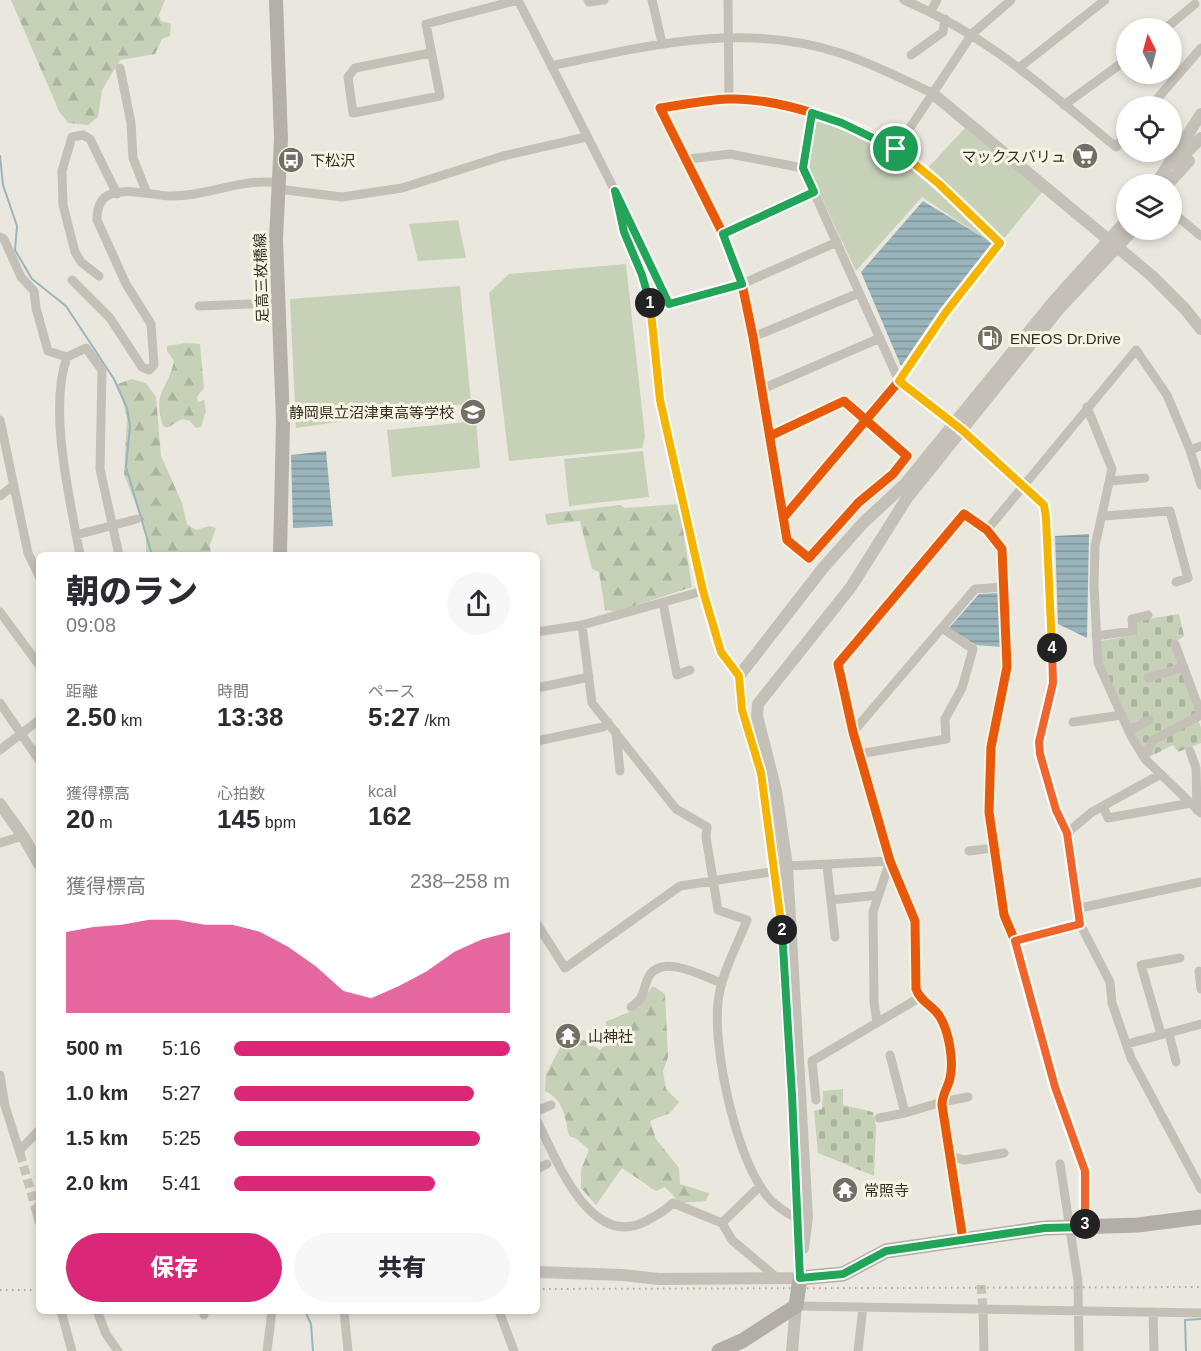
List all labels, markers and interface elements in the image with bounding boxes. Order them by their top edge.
north arrow [1116,18,1182,84]
map controls [1116,18,1182,240]
button: locate [1116,96,1182,162]
pin [870,123,921,174]
icon: arrive [879,132,912,165]
supermarket icon: マックスバリュ [1070,141,1100,171]
bus stop icon: 下松沢 [276,145,306,175]
place label: マックスバリュ [961,148,1066,165]
place label: 下松沢 [310,152,355,169]
button: layers [1116,174,1182,240]
street label: 足高三枚橋線 [251,233,271,323]
pin: 1 [635,288,665,318]
text: 1 [646,294,654,311]
fuel station icon: ENEOS Dr.Drive [975,323,1005,353]
place label: ENEOS Dr.Drive [1010,330,1121,347]
school or university icon: 静岡県立沼津東高等学校 [458,397,488,427]
place label: 静岡県立沼津東高等学校 [289,404,454,421]
button: share [447,572,510,635]
text: 朝のラン [66,573,198,610]
text: 09:08 [66,614,116,636]
pin: 4 [1037,633,1067,663]
text: 4 [1048,639,1056,656]
text: 距離 [66,683,98,700]
text: 時間 [217,683,249,700]
text: ペース [368,683,415,700]
text: 2.50 [66,702,117,732]
text: 13:38 [217,702,284,732]
text: 5:27 [368,702,420,732]
text: km [117,712,142,729]
text: /km [420,712,450,729]
text: kcal [368,783,396,800]
text: 獲得標高 [66,785,130,802]
text: 心拍数 [217,785,265,802]
text: 162 [368,801,411,831]
text: 20 [66,804,95,834]
text: 145 [217,804,260,834]
text: m [95,814,113,831]
text: bpm [260,814,296,831]
text: 238–258 m [410,870,510,892]
text: 獲得標高 [66,875,146,897]
pin: 2 [767,915,797,945]
text: 2 [778,921,786,938]
temple icon: 山神社 [553,1021,583,1051]
place label: 山神社 [588,1028,633,1045]
text: 500 m [66,1037,123,1059]
text: 5:16 [162,1037,201,1059]
text: 1.0 km [66,1082,128,1104]
text: 5:27 [162,1082,201,1104]
text: 1.5 km [66,1127,128,1149]
text: 5:25 [162,1127,201,1149]
text: 2.0 km [66,1172,128,1194]
text: 5:41 [162,1172,201,1194]
temple icon: 常照寺 [830,1175,860,1205]
place label: 常照寺 [864,1182,909,1199]
pin: 3 [1070,1209,1100,1239]
text: 3 [1081,1215,1089,1232]
button: 保存 [66,1233,282,1302]
button: 共有 [294,1233,510,1302]

